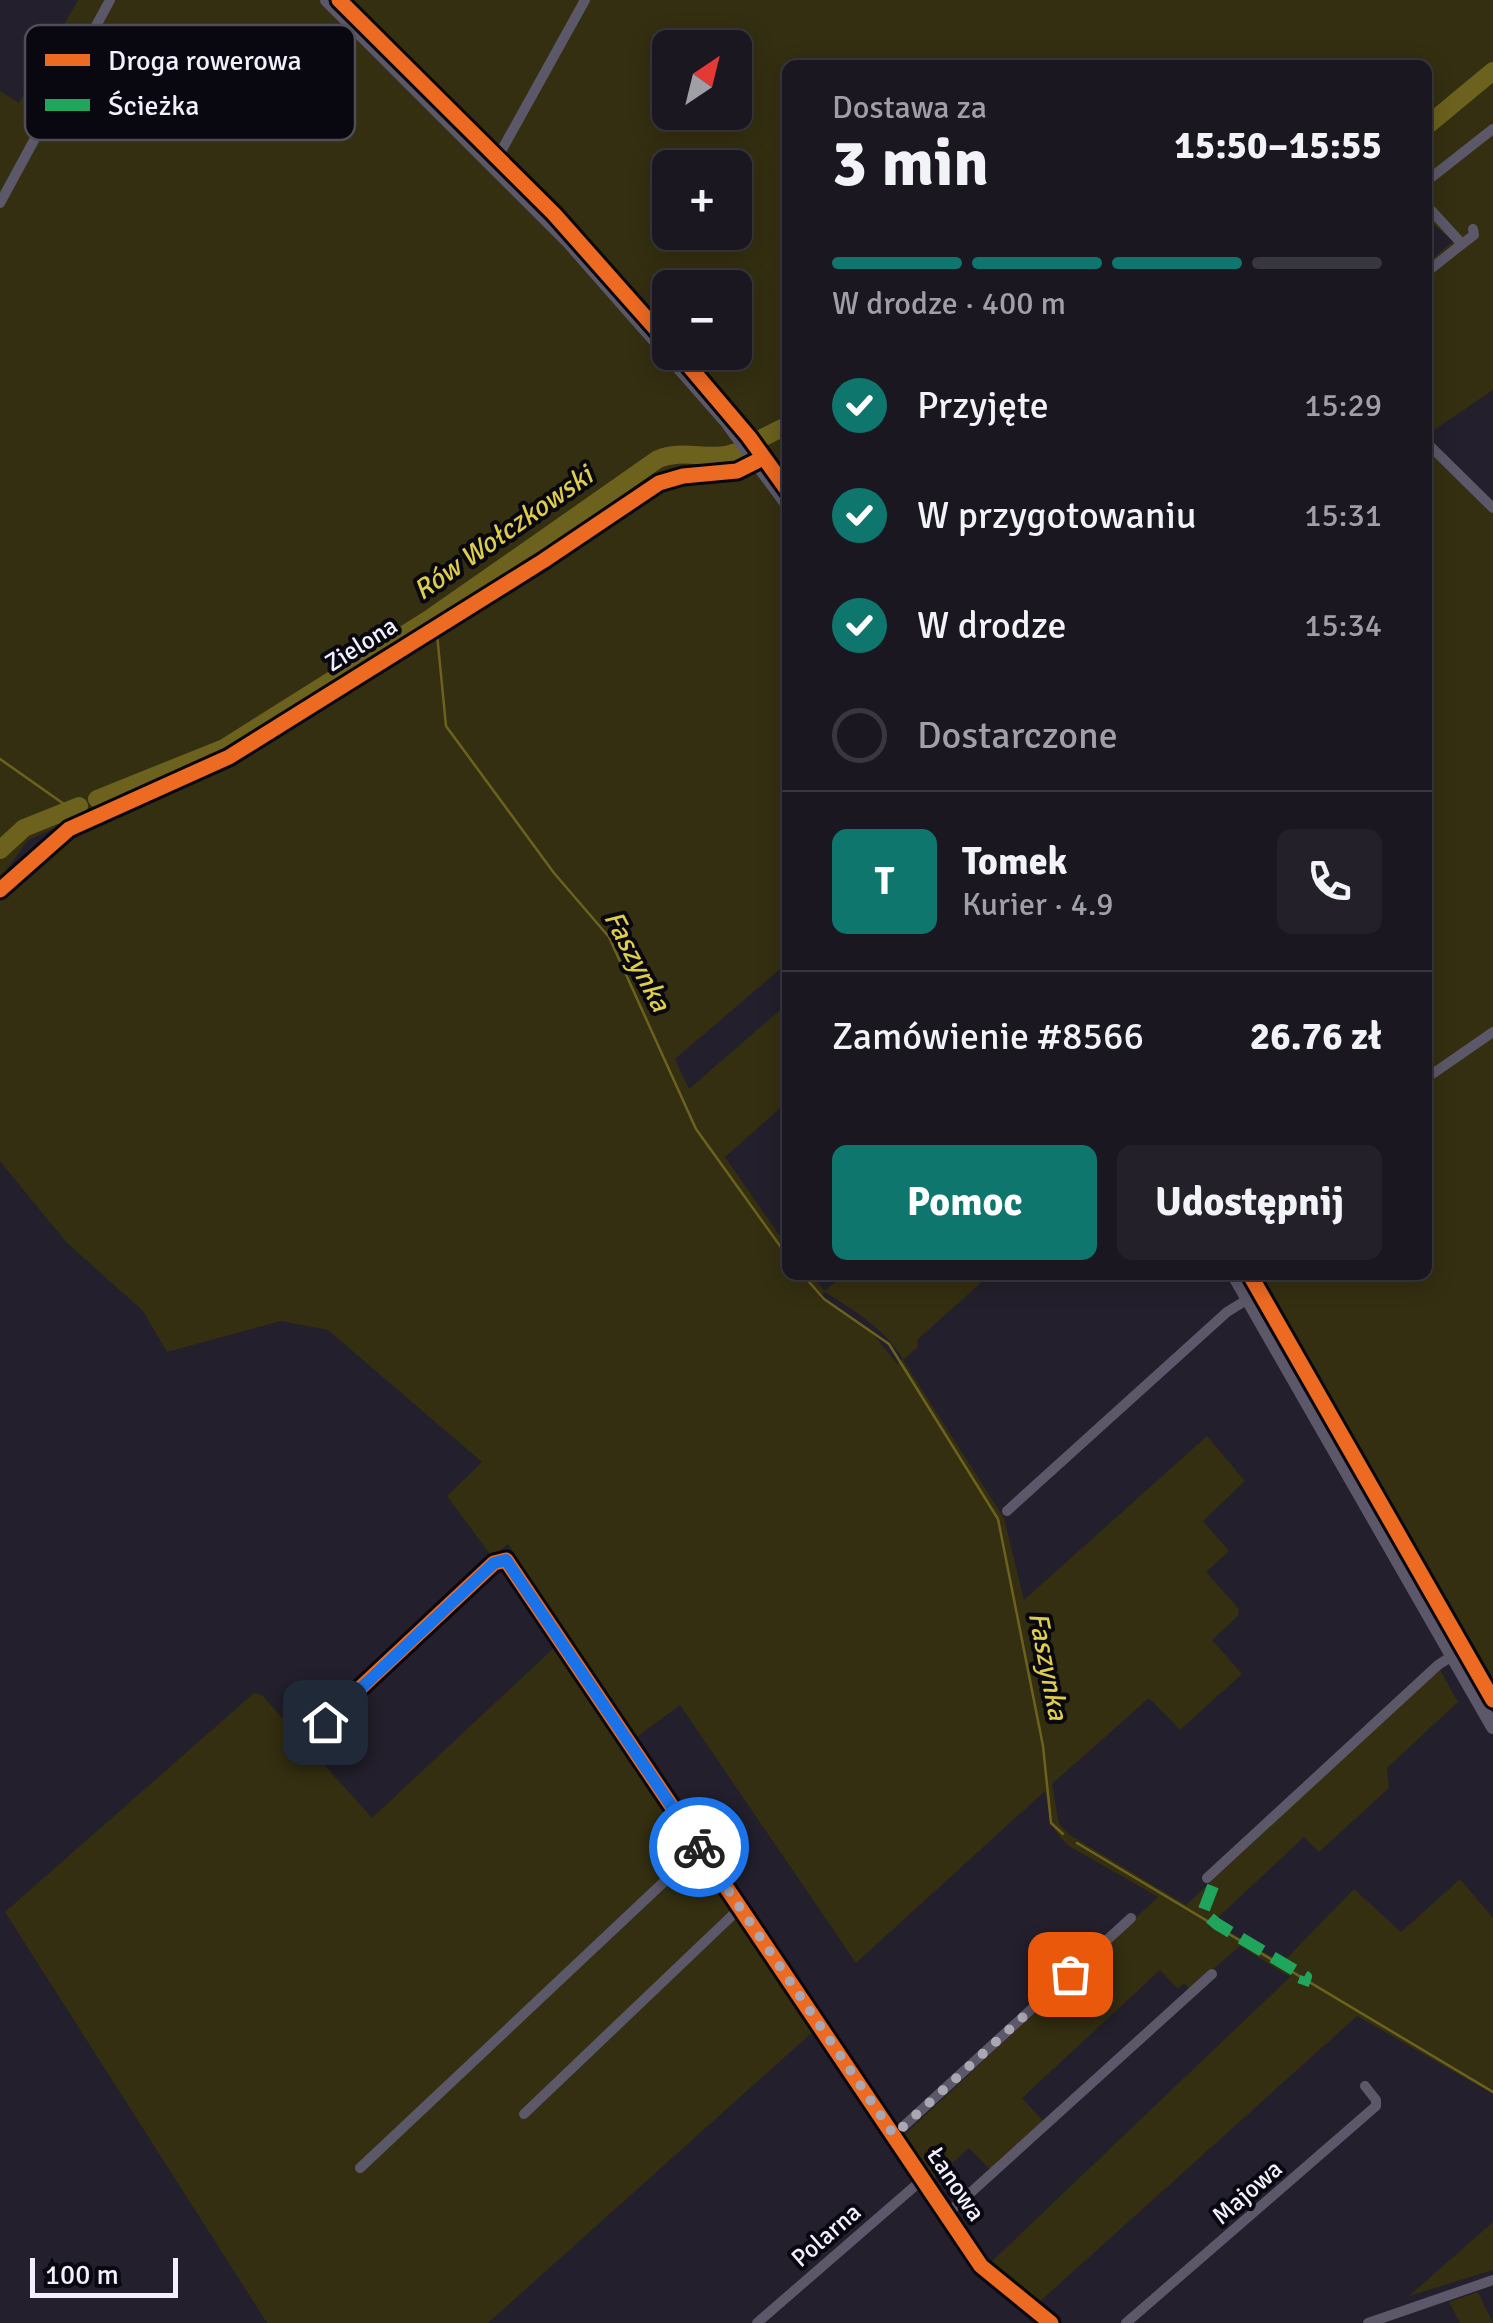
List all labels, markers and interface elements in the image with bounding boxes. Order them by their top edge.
legend [25,25,355,140]
north arrow [652,30,752,130]
map controls [652,30,752,370]
text: Droga rowerowa [108,44,302,78]
text: Dostawa za [832,88,987,127]
text: Ścieżka [108,89,199,123]
text: 15:50–15:55 [1174,122,1382,169]
text: 3 min [832,124,989,204]
button: + [652,150,752,250]
button: − [652,270,752,370]
text: W drodze · 400 m [832,284,1066,323]
icon: check [832,378,887,433]
text: Przyjęte [917,382,1049,429]
text: 15:29 [1304,386,1382,425]
water label: Rów Wołczkowski [407,457,601,607]
icon: check [832,488,887,543]
text: W przygotowaniu [917,492,1197,539]
text: 15:31 [1304,496,1382,535]
icon: check [832,598,887,653]
text: W drodze [917,602,1066,649]
text: 15:34 [1304,606,1382,645]
street label: Zielona [319,610,403,678]
text: Dostarczone [917,712,1118,759]
button: phone [1277,829,1382,934]
text: Tomek [962,838,1067,885]
text: T [875,858,894,905]
text: Kurier · 4.9 [962,885,1114,924]
water label: Faszynka [596,905,678,1018]
text: Zamówienie #8566 [832,1013,1144,1060]
text: 26.76 zł [1250,1013,1382,1060]
button: Pomoc [832,1145,1097,1260]
button: Udostępnij [1117,1145,1382,1260]
water label: Faszynka [1021,1609,1075,1724]
pin [283,1680,368,1765]
icon: home [298,1695,353,1750]
courier [649,1797,749,1897]
icon: bike [672,1820,727,1875]
pin [1028,1932,1113,2017]
icon: bag [1043,1947,1098,2002]
street label: Łanowa [920,2141,992,2227]
street label: Majowa [1205,2153,1289,2231]
street label: Polarna [785,2196,867,2274]
scale bar [30,2253,178,2298]
text: 100 m [45,2258,119,2292]

